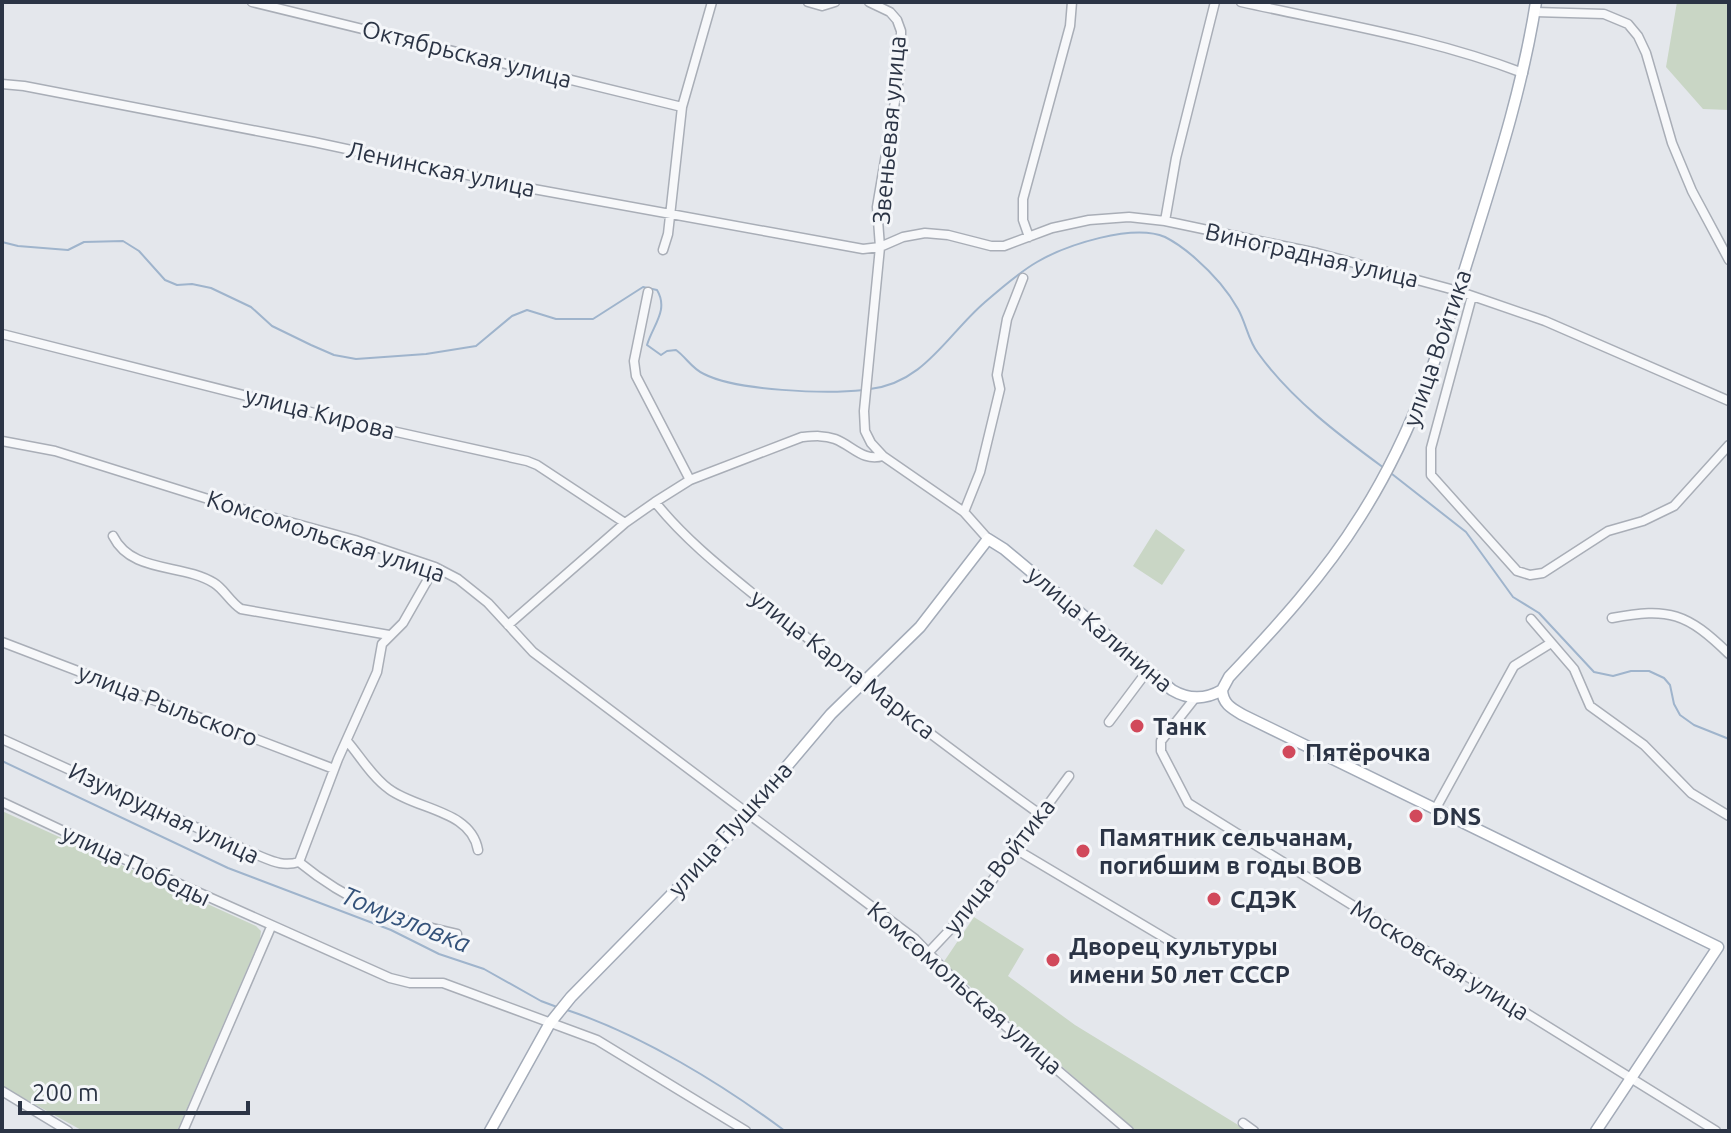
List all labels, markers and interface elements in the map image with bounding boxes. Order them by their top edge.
street label: Октябрьская улица [359,15,575,93]
street label: Звеньевая улица [867,35,911,225]
street label: Ленинская улица [344,136,538,202]
street label: Виноградная улица [1203,217,1421,293]
street label: улица Войтика [1398,266,1476,430]
street label: улица Кирова [242,381,398,445]
street label: Комсомольская улица [203,485,449,587]
street label: улица Калинина [1022,561,1178,697]
street label: улица Карла Маркса [745,584,941,744]
street label: улица Рыльского [74,658,262,752]
place label: Танк [1153,713,1207,740]
marker: Танк [1128,717,1146,735]
place label: Пятёрочка [1305,739,1431,766]
marker: Пятёрочка [1280,743,1298,761]
street label: улица Пушкина [663,756,797,902]
street label: Изумрудная улица [64,757,264,869]
street label: улица Войтика [938,793,1060,939]
place label: DNS [1432,803,1481,830]
marker: DNS [1407,807,1425,825]
street label: улица Победы [57,819,215,911]
place label: Памятник сельчанам, погибшим в годы ВОВ [1099,824,1362,879]
marker: Памятник сельчанам, погибшим в годы ВОВ [1074,842,1092,860]
water label: Томузловка [337,880,475,958]
place label: СДЭК [1230,886,1297,913]
marker: СДЭК [1205,890,1223,908]
street label: Московская улица [1346,894,1534,1026]
street label: Комсомольская улица [862,896,1068,1080]
place label: Дворец культуры имени 50 лет СССР [1069,933,1290,988]
marker: Дворец культуры имени 50 лет СССР [1044,951,1062,969]
scale bar [20,1065,248,1115]
text: 200 m [32,1079,99,1106]

